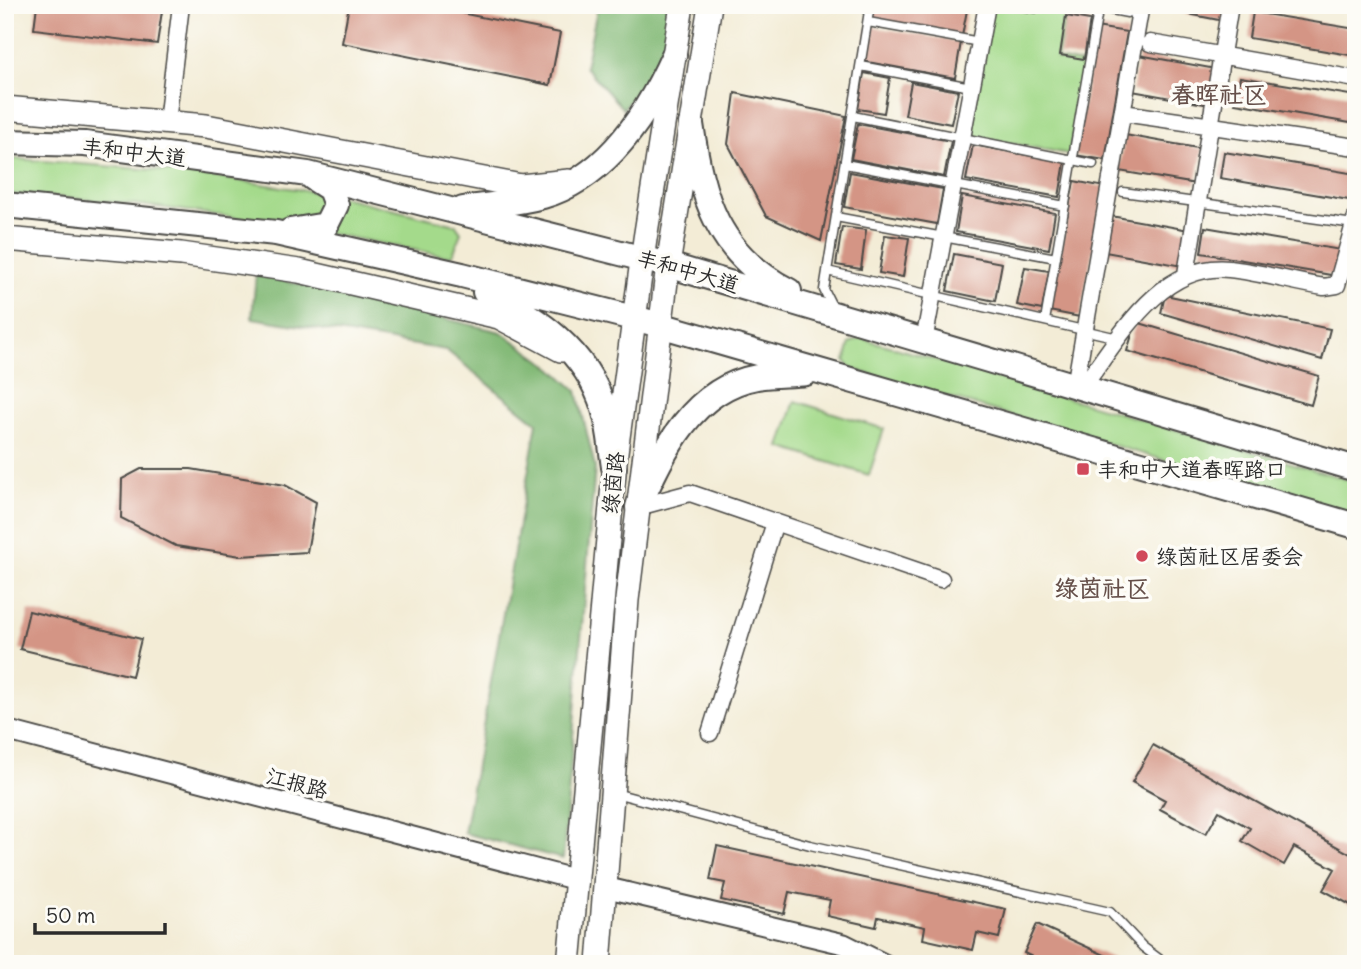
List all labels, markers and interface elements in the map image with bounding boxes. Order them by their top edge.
district label: 春晖社区 [1171,79,1267,109]
street label: 丰和中大道 [80,132,188,172]
street label: 丰和中大道 [634,244,742,298]
street label: 绿茵路 [596,450,630,516]
place label: 丰和中大道春晖路口 [1097,456,1286,483]
marker: 丰和中大道春晖路口 [1075,461,1091,477]
place label: 绿茵社区居委会 [1156,543,1303,570]
marker: 绿茵社区居委会 [1134,548,1150,564]
district label: 绿茵社区 [1054,573,1150,603]
street label: 江报路 [263,762,331,804]
scale bar [35,892,164,936]
text: 50 m [46,902,95,929]

